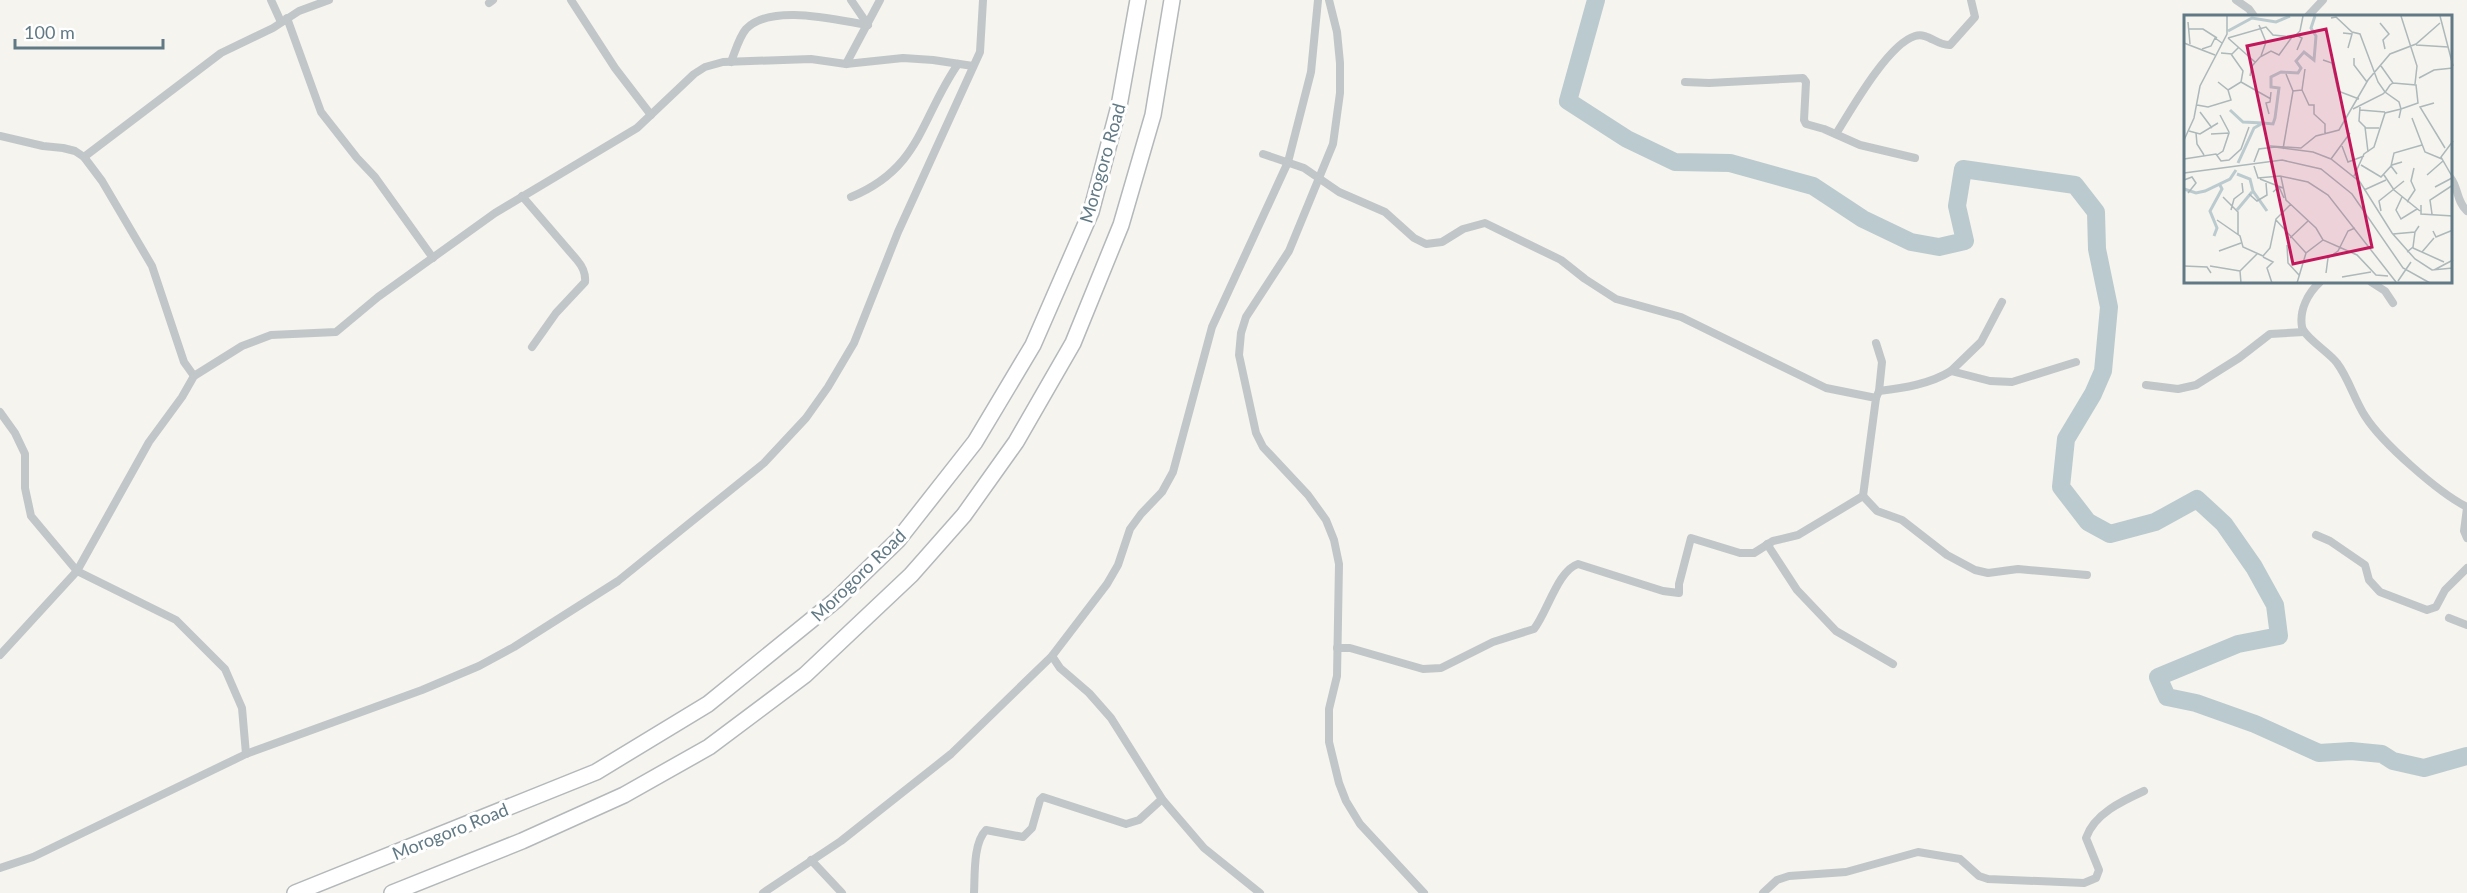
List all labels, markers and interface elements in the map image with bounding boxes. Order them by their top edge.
scale bar [15,12,164,50]
inset map [2184,15,2452,284]
text: 100 m [24,21,75,43]
street label: Morogoro Road [1074,101,1130,225]
street label: Morogoro Road [806,524,910,626]
street label: Morogoro Road [389,798,511,864]

